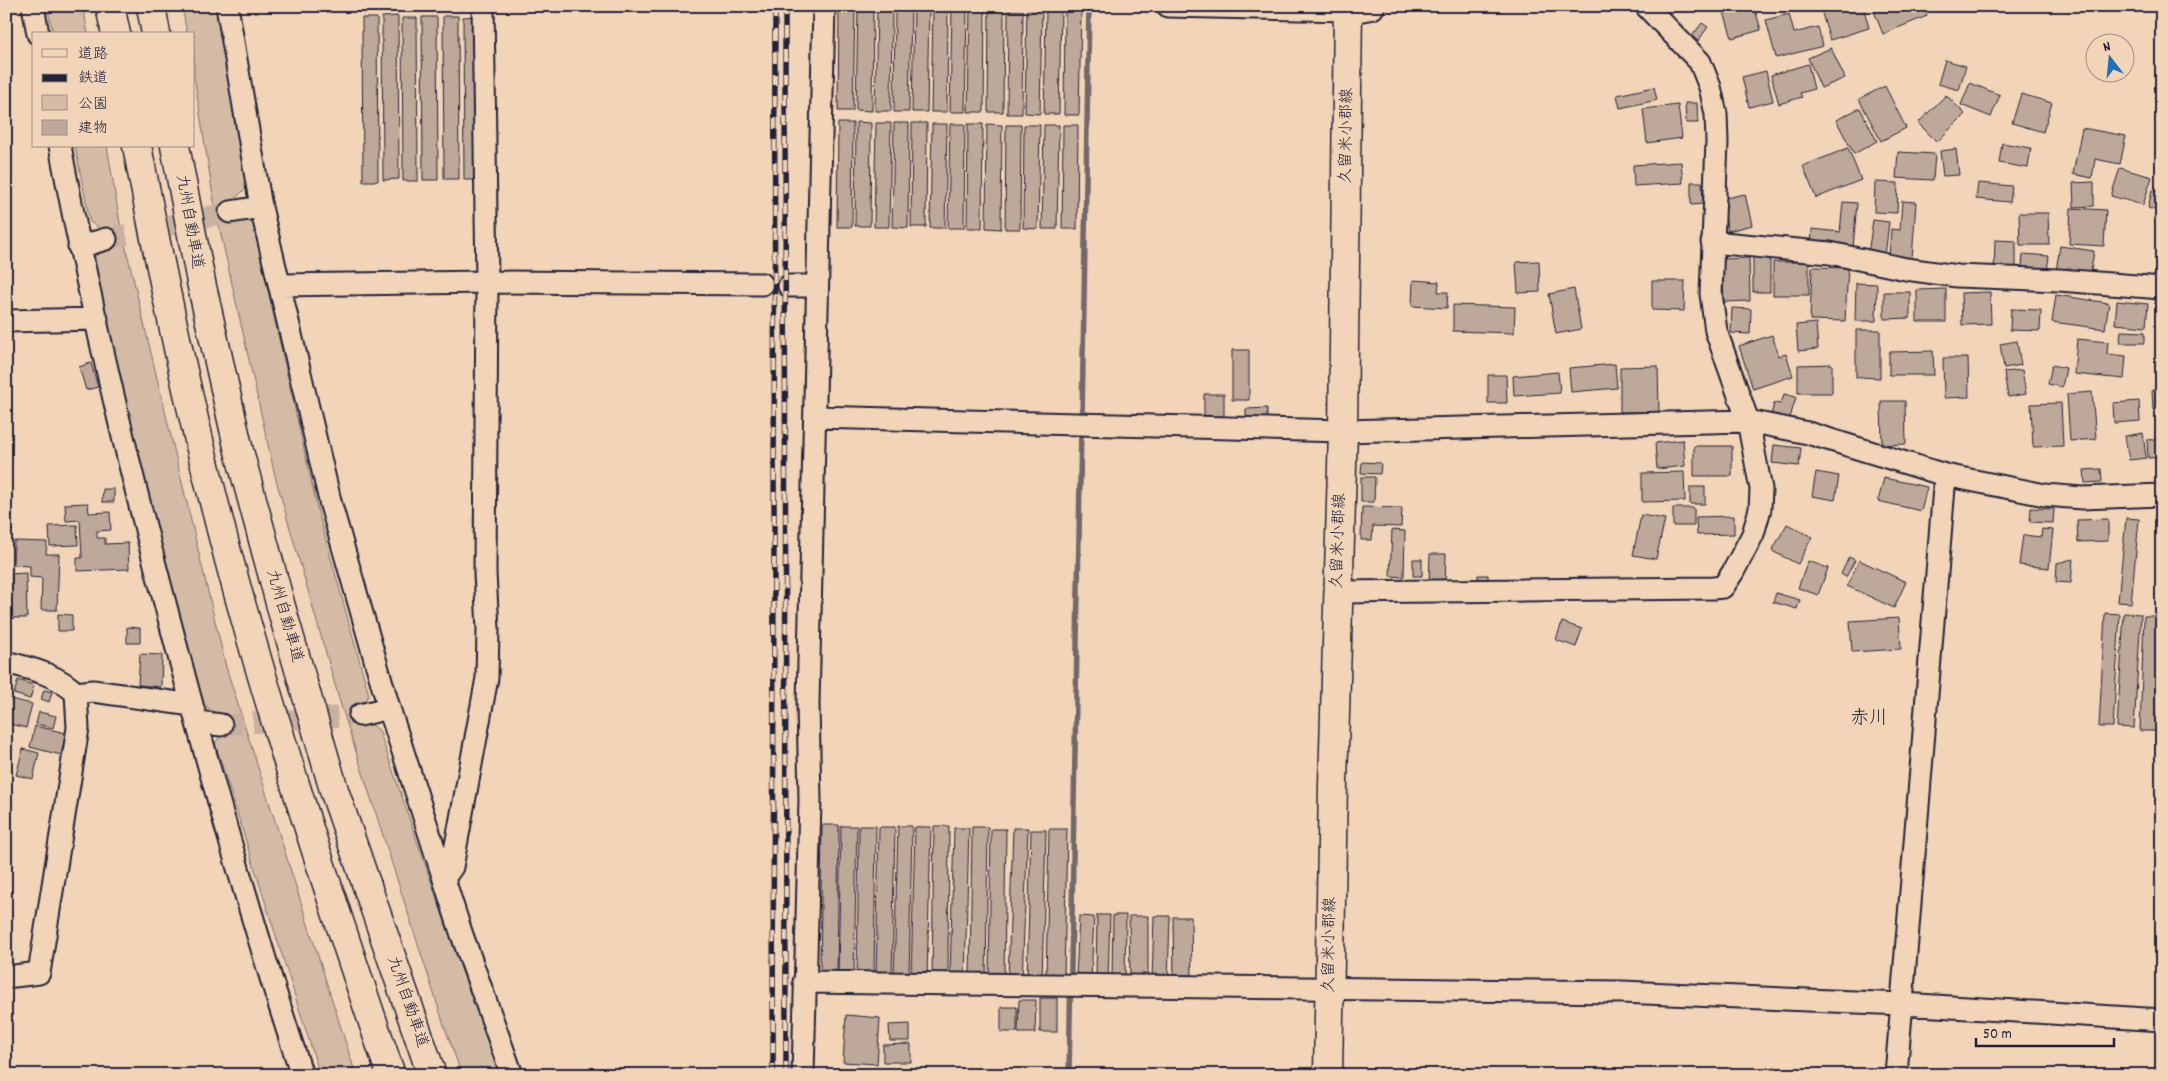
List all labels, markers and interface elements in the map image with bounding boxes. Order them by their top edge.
legend [32,32,195,148]
north arrow [2086,32,2136,82]
text: N [2101,37,2113,58]
text: 道路 [78,44,108,66]
text: 鉄道 [78,68,108,90]
street label: 久留米小郡線 [1335,88,1359,184]
text: 公園 [78,94,108,116]
text: 建物 [78,118,108,140]
street label: 九州自動車道 [169,173,209,271]
street label: 久留米小郡線 [1326,493,1352,589]
street label: 九州自動車道 [260,567,308,665]
district label: 赤川 [1850,706,1888,733]
street label: 久留米小郡線 [1318,897,1342,993]
street label: 九州自動車道 [380,953,434,1051]
scale bar [1976,1016,2113,1048]
text: 50 m [1983,1024,2012,1046]

